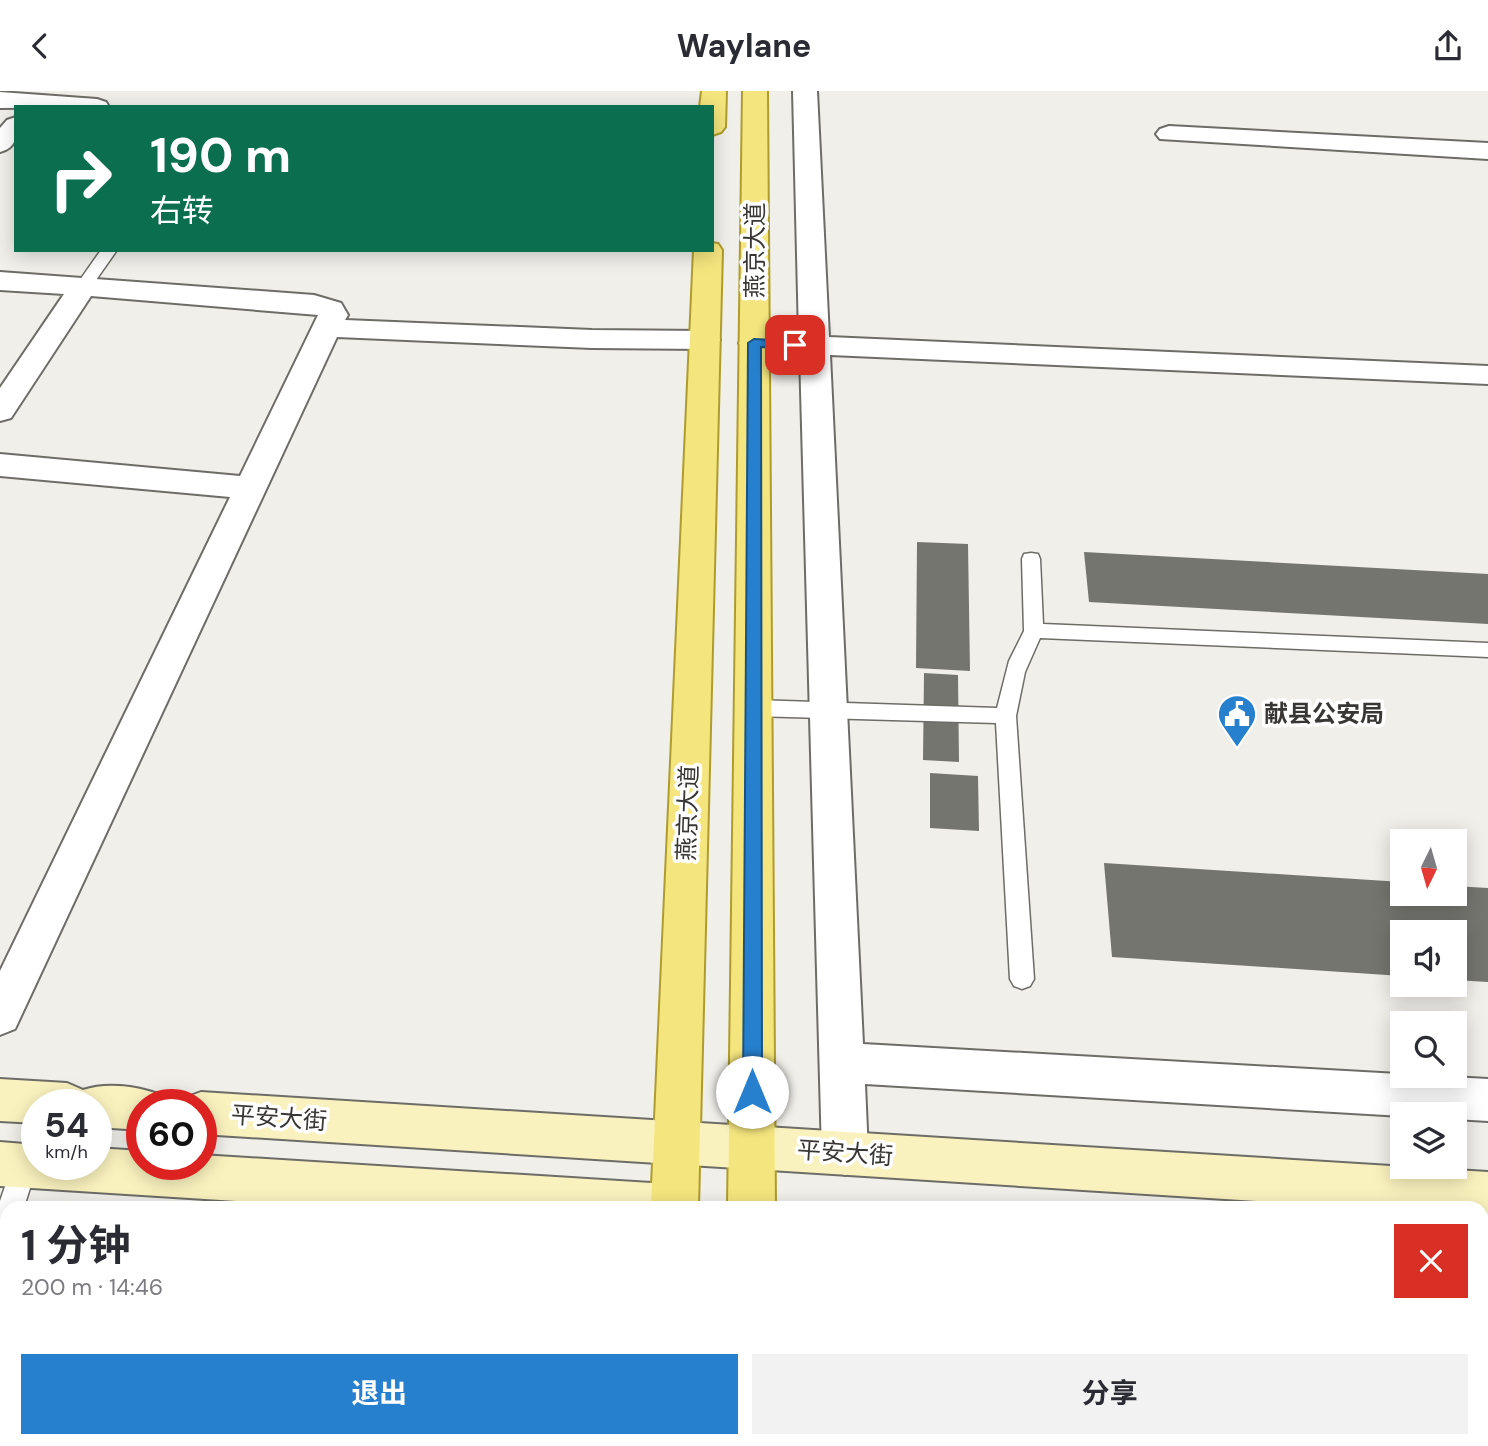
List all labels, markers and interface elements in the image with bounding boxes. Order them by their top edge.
text: Waylane [677,25,811,67]
icon: back [21,27,59,65]
icon: share [1429,27,1467,65]
text: 190 m [150,123,291,187]
icon: right [35,133,126,224]
text: 右转 [150,190,214,232]
street label: 燕京大道 [739,202,770,298]
pin [765,315,825,375]
icon: arrive [776,326,814,364]
public building icon: 献县公安局 [1216,693,1258,748]
place label: 献县公安局 [1264,698,1384,729]
street label: 燕京大道 [670,764,705,861]
north arrow [1390,829,1466,907]
map controls [1390,829,1467,1179]
button: sound [1390,920,1467,997]
button: search [1390,1011,1467,1088]
position arrow [715,1055,789,1129]
speed limit sign: 60 [126,1089,217,1180]
street label: 平安大街 [230,1099,328,1136]
text: 54 [44,1102,89,1148]
button: layers [1390,1102,1467,1179]
street label: 平安大街 [796,1134,894,1171]
text: km/h [45,1140,88,1164]
text: 1 分钟 [21,1218,130,1273]
button: close [1394,1224,1468,1298]
text: 200 m · 14:46 [21,1272,163,1302]
button: 退出 [21,1354,738,1434]
button: 分享 [752,1354,1468,1434]

